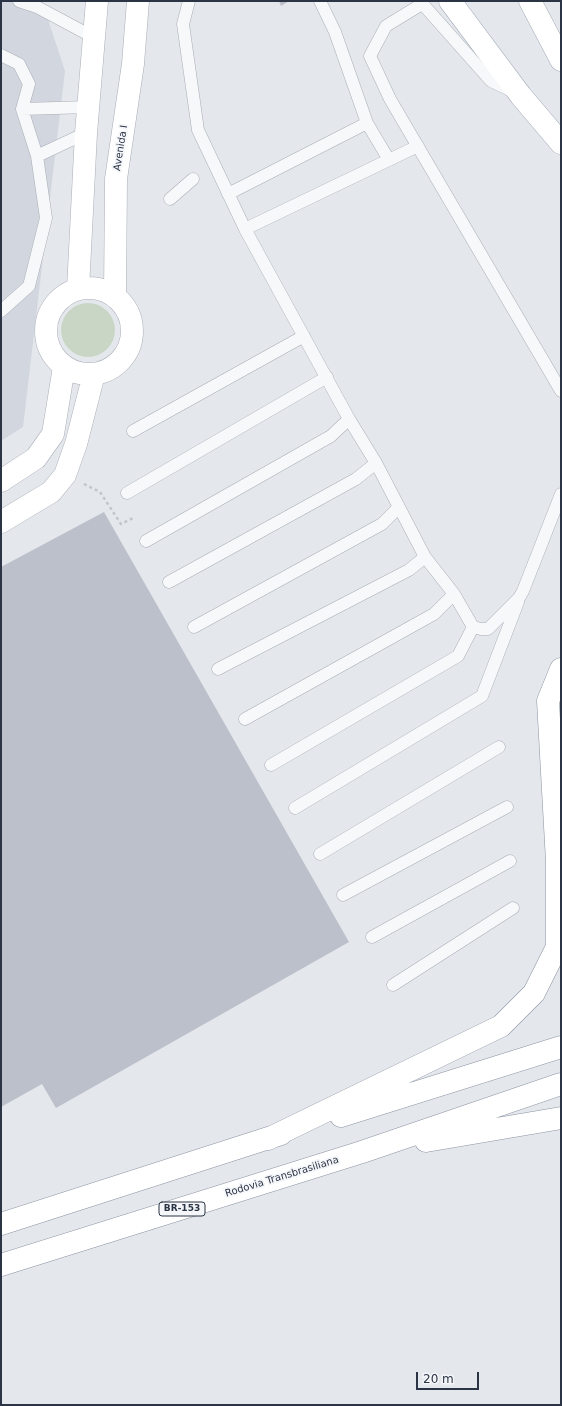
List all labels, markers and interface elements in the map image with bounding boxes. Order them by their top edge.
street label: Avenida I [111,124,131,172]
street label: Rodovia Transbrasiliana [224,1154,340,1200]
road number: BR-153 [159,1202,205,1216]
scale bar [418,1364,481,1390]
text: 20 m [423,1372,454,1386]

